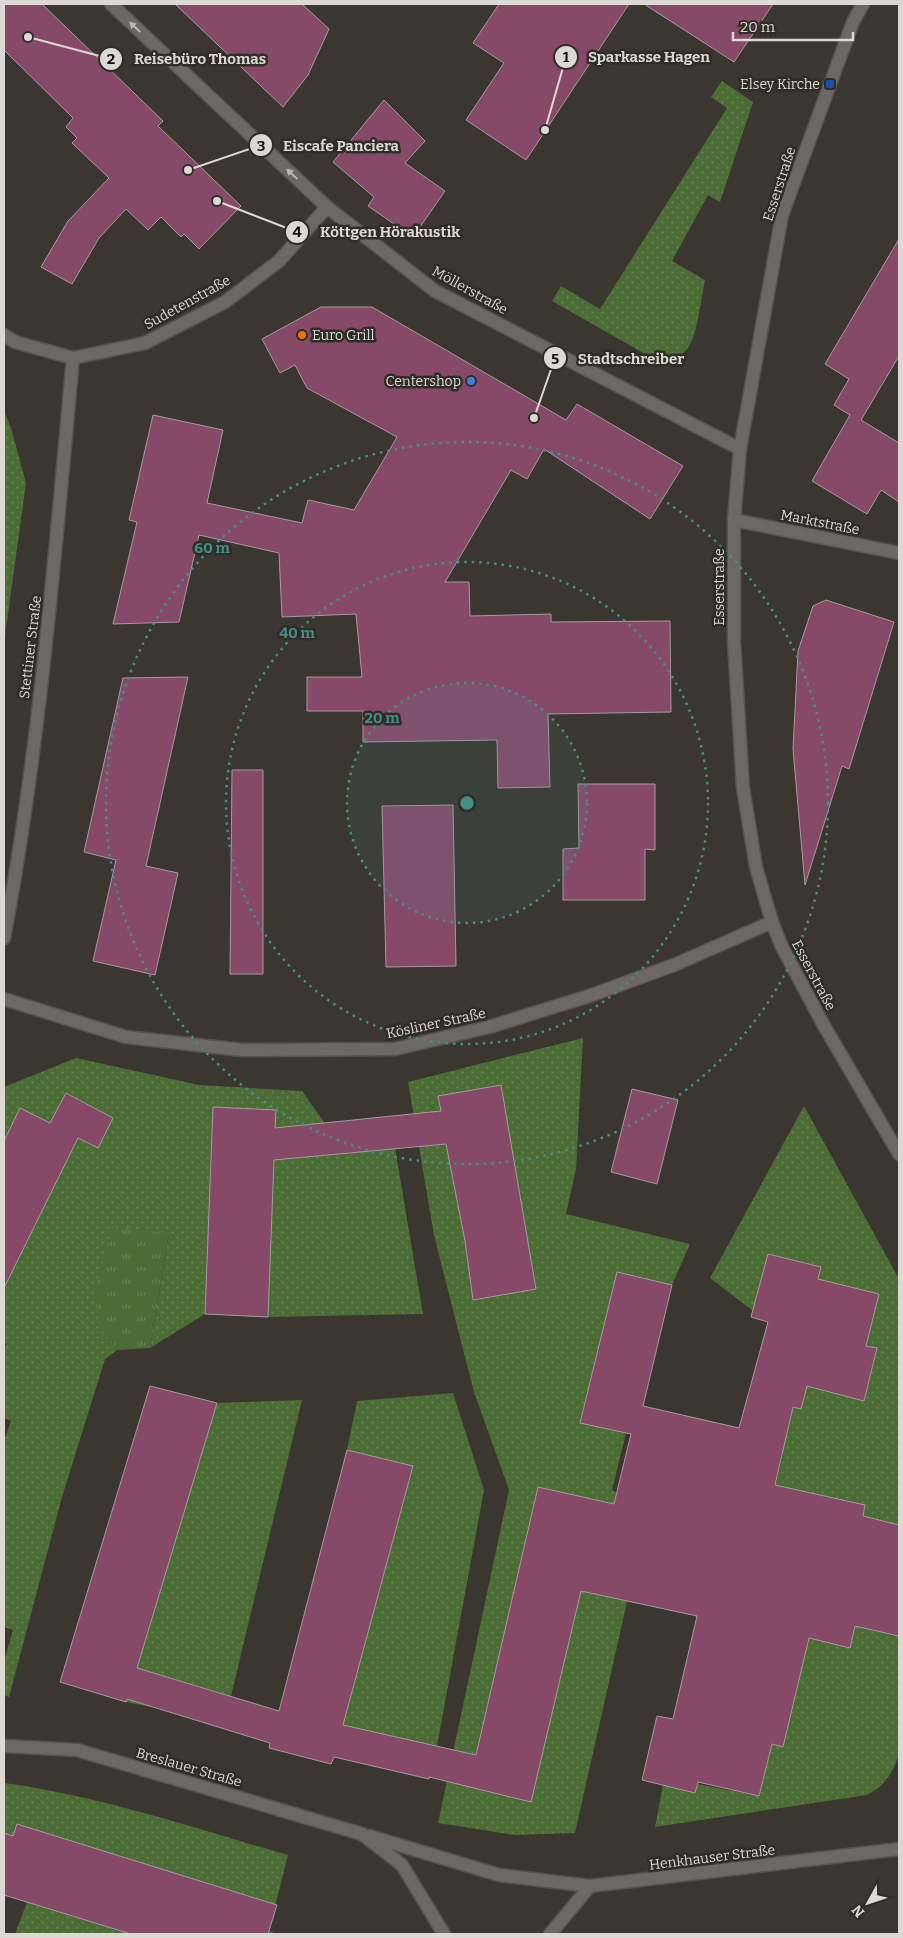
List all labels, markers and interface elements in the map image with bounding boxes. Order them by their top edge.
scale bar [733,10,853,42]
text: 20 m [740,18,776,36]
one-way arrow [130,21,142,33]
callout: Sparkasse Hagen [553,42,720,72]
callout: Reisebüro Thomas [98,44,276,74]
text: 1 [563,48,570,66]
text: Sparkasse Hagen [588,48,710,66]
text: 2 [107,50,115,68]
text: Reisebüro Thomas [134,50,266,68]
place label: Elsey Kirche [740,76,820,93]
marker: Elsey Kirche [824,78,836,90]
callout: Eiscafe Panciera [248,130,409,160]
text: 3 [257,137,265,155]
text: Eiscafe Panciera [283,137,400,155]
street label: Esserstraße [759,145,800,224]
one-way arrow [286,168,298,180]
callout: Köttgen Hörakustik [285,217,470,247]
text: 4 [292,223,302,241]
text: Köttgen Hörakustik [320,223,460,241]
street label: Möllerstraße [429,263,511,318]
street label: Sudetenstraße [141,272,233,333]
place label: Euro Grill [312,327,374,344]
marker: Euro Grill [296,329,308,341]
callout: Stadtschreiber [543,343,694,373]
text: 5 [551,350,559,368]
text: Stadtschreiber [578,350,684,368]
place label: Centershop [385,373,461,390]
marker: Centershop [465,375,477,387]
street label: Marktstraße [779,506,861,538]
text: 60 m [194,539,230,557]
street label: Esserstraße [711,548,728,626]
street label: Stettiner Straße [16,594,45,700]
text: 40 m [279,624,316,642]
text: 20 m [365,709,400,727]
centre of rings [458,794,476,812]
street label: Esserstraße [788,937,839,1013]
street label: Kösliner Straße [385,1005,487,1042]
street label: Breslauer Straße [134,1744,244,1791]
street label: Henkhauser Straße [648,1841,776,1874]
north arrow [843,1878,893,1928]
text: N [848,1901,868,1921]

